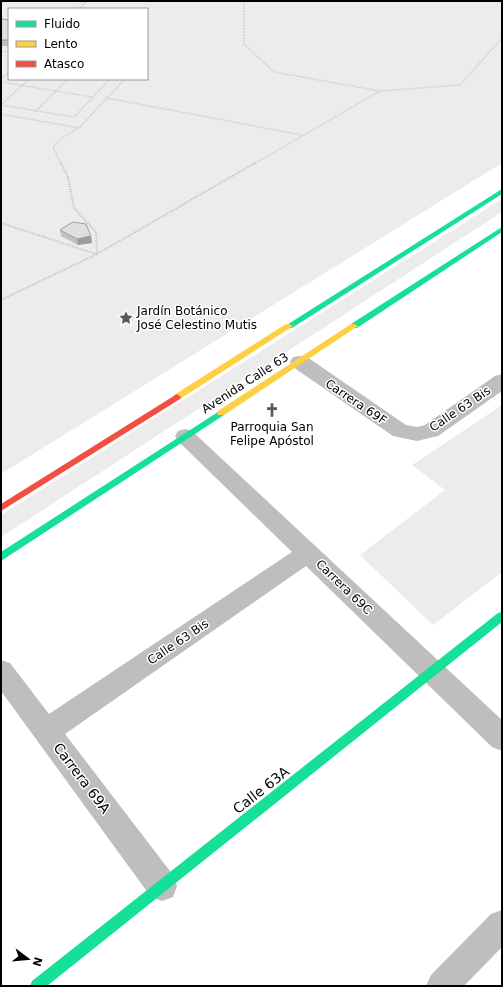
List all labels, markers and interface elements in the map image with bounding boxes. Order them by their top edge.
legend [8,8,148,80]
text: Fluido [44,17,80,31]
text: Lento [44,37,78,51]
text: Atasco [44,57,84,71]
place label: Jardín Botánico José Celestino Mutis [136,304,257,332]
place icon: Jardín Botánico José Celestino Mutis [118,310,134,326]
street label: Avenida Calle 63 [199,350,291,416]
street label: Carrera 69F [323,376,389,428]
street label: Calle 63 Bis [427,383,493,435]
church icon: Parroquia San Felipe Apóstol [264,402,280,418]
place label: Parroquia San Felipe Apóstol [230,420,314,448]
street label: Carrera 69C [313,557,375,617]
street label: Calle 63 Bis [145,616,211,668]
street label: Carrera 69A [50,740,114,817]
street label: Calle 63A [230,763,292,817]
north arrow [8,939,48,979]
text: N [30,955,45,968]

